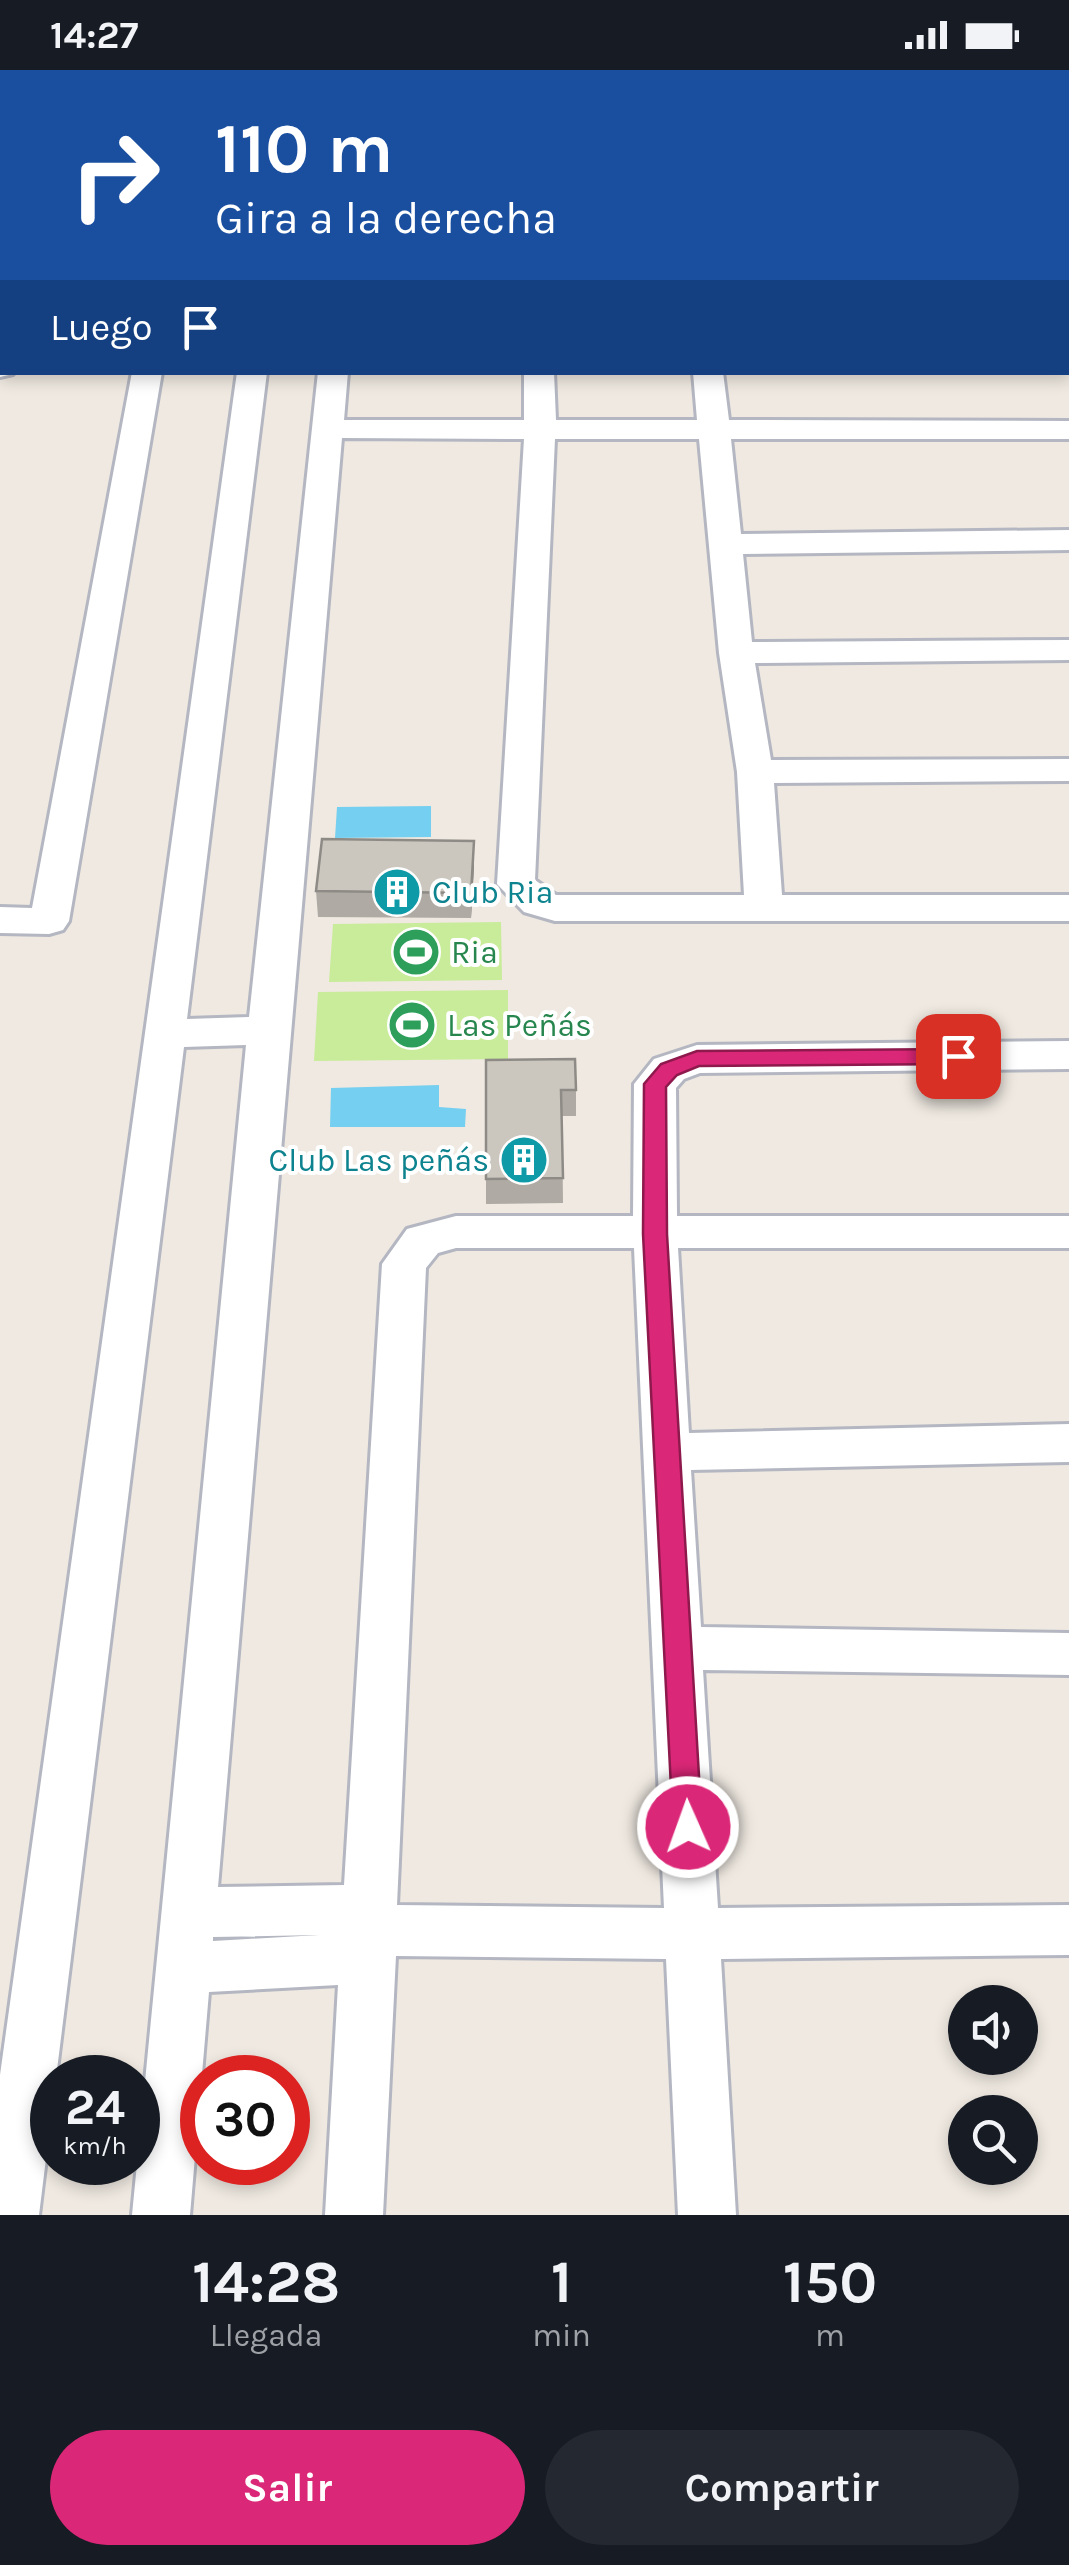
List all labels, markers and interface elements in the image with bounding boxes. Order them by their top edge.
text: 14:27 [50,13,138,58]
text: 110 m [215,108,393,190]
icon: right [50,110,180,240]
text: Gira a la derecha [215,192,557,244]
icon: arrive [173,300,228,355]
text: Luego [50,305,153,350]
building icon: Club Ria [371,866,423,918]
place label: Club Ria [432,874,553,911]
sports icon: Ria [390,926,442,978]
place label: Ria [451,934,498,971]
sports icon: Las Peñás [386,999,438,1051]
place label: Las Peñás [447,1007,592,1044]
pin [916,1014,1001,1099]
icon: arrive [931,1029,986,1084]
building icon: Club Las peñás [498,1134,550,1186]
place label: Club Las peñás [269,1142,489,1179]
position arrow [636,1775,740,1879]
map controls [948,1985,1038,2185]
button: sound [948,1985,1038,2075]
speed limit sign: 30 [180,2055,310,2185]
text: 24 [65,2078,125,2137]
button: search [948,2095,1038,2185]
text: km/h [63,2131,127,2160]
text: 14:28 [192,2247,340,2317]
text: 1 [551,2247,572,2317]
text: 150 [783,2247,877,2317]
text: Llegada [210,2317,322,2354]
text: min [532,2317,591,2354]
text: m [815,2317,845,2354]
button: Salir [50,2430,525,2545]
button: Compartir [545,2430,1019,2545]

